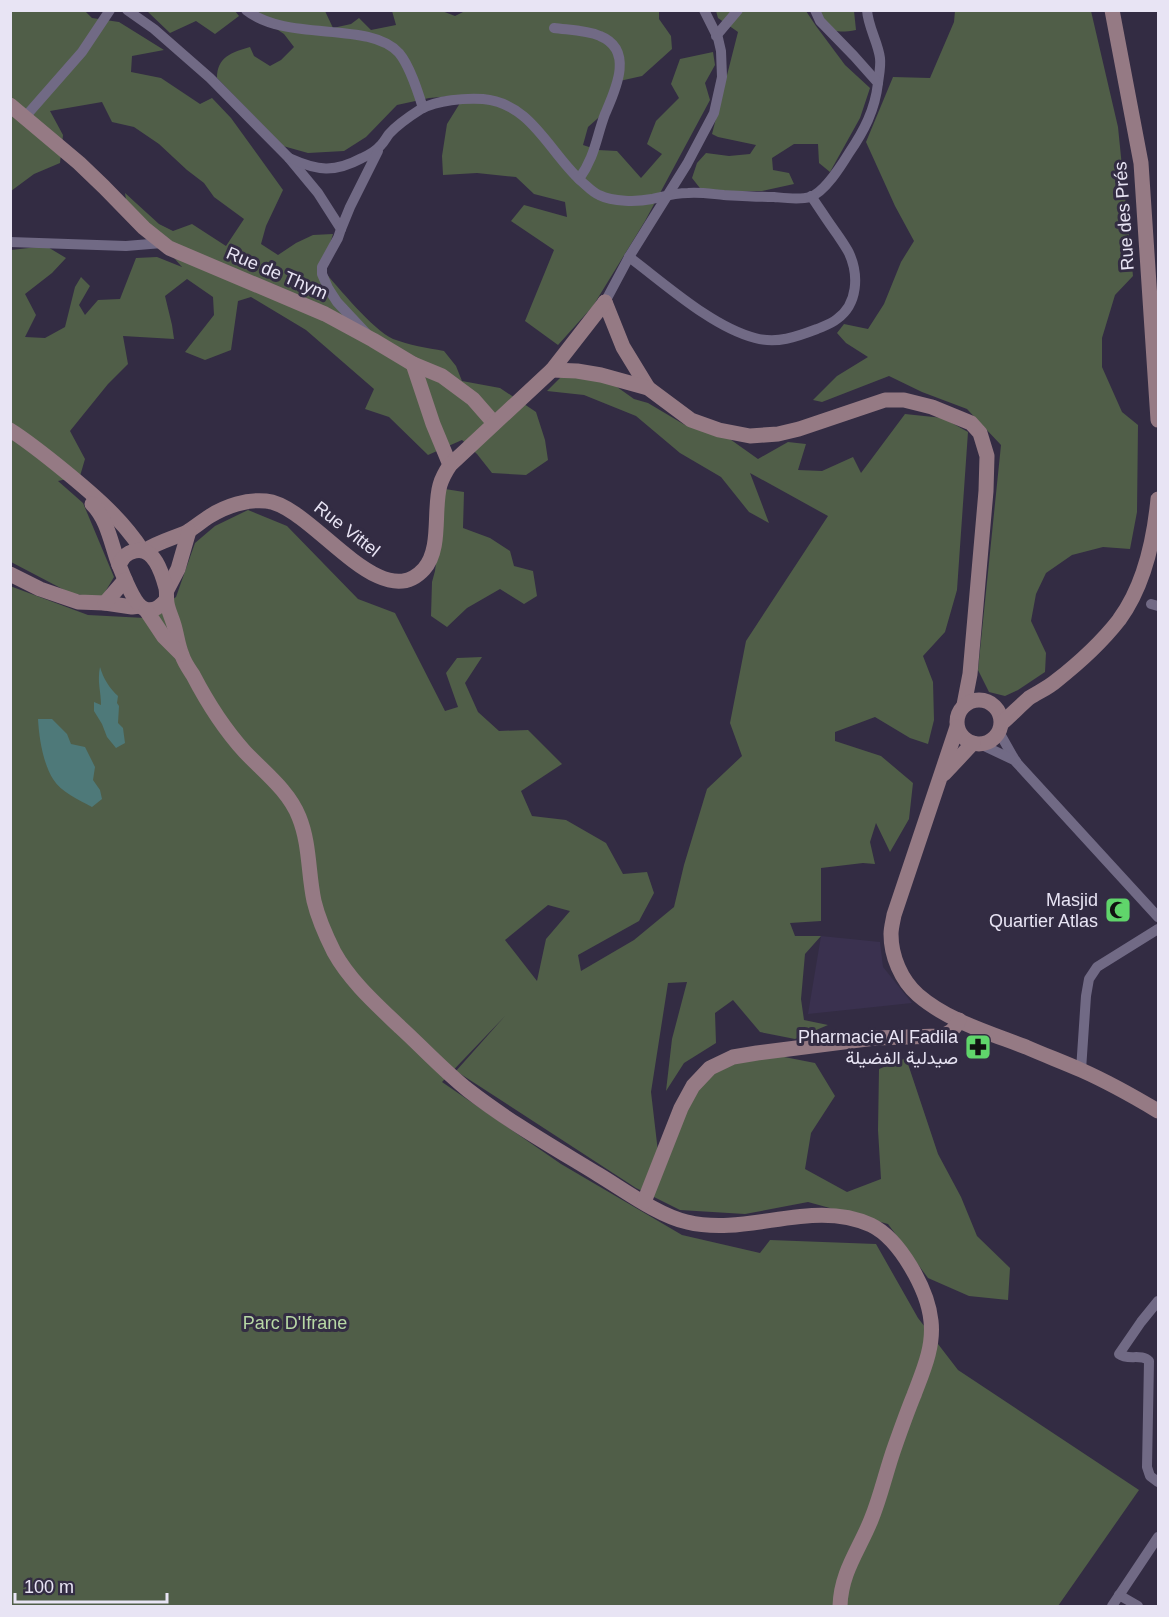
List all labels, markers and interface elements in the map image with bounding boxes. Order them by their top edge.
street label: Rue des Prés [1110,161,1138,271]
street label: Rue de Thym [224,243,330,303]
street label: Rue Vittel [310,497,384,561]
place label: Masjid Quartier Atlas [989,890,1098,931]
mosque icon: Masjid Quartier Atlas [1103,895,1133,925]
place label: Pharmacie Al Fadila صيدلية الفضيلة [798,1027,959,1068]
pharmacy icon: Pharmacie Al Fadila صيدلية الفضيلة [963,1032,993,1062]
park label: Parc D'Ifrane [243,1313,347,1333]
scale bar [15,1566,166,1604]
text: 100 m [24,1577,74,1597]

